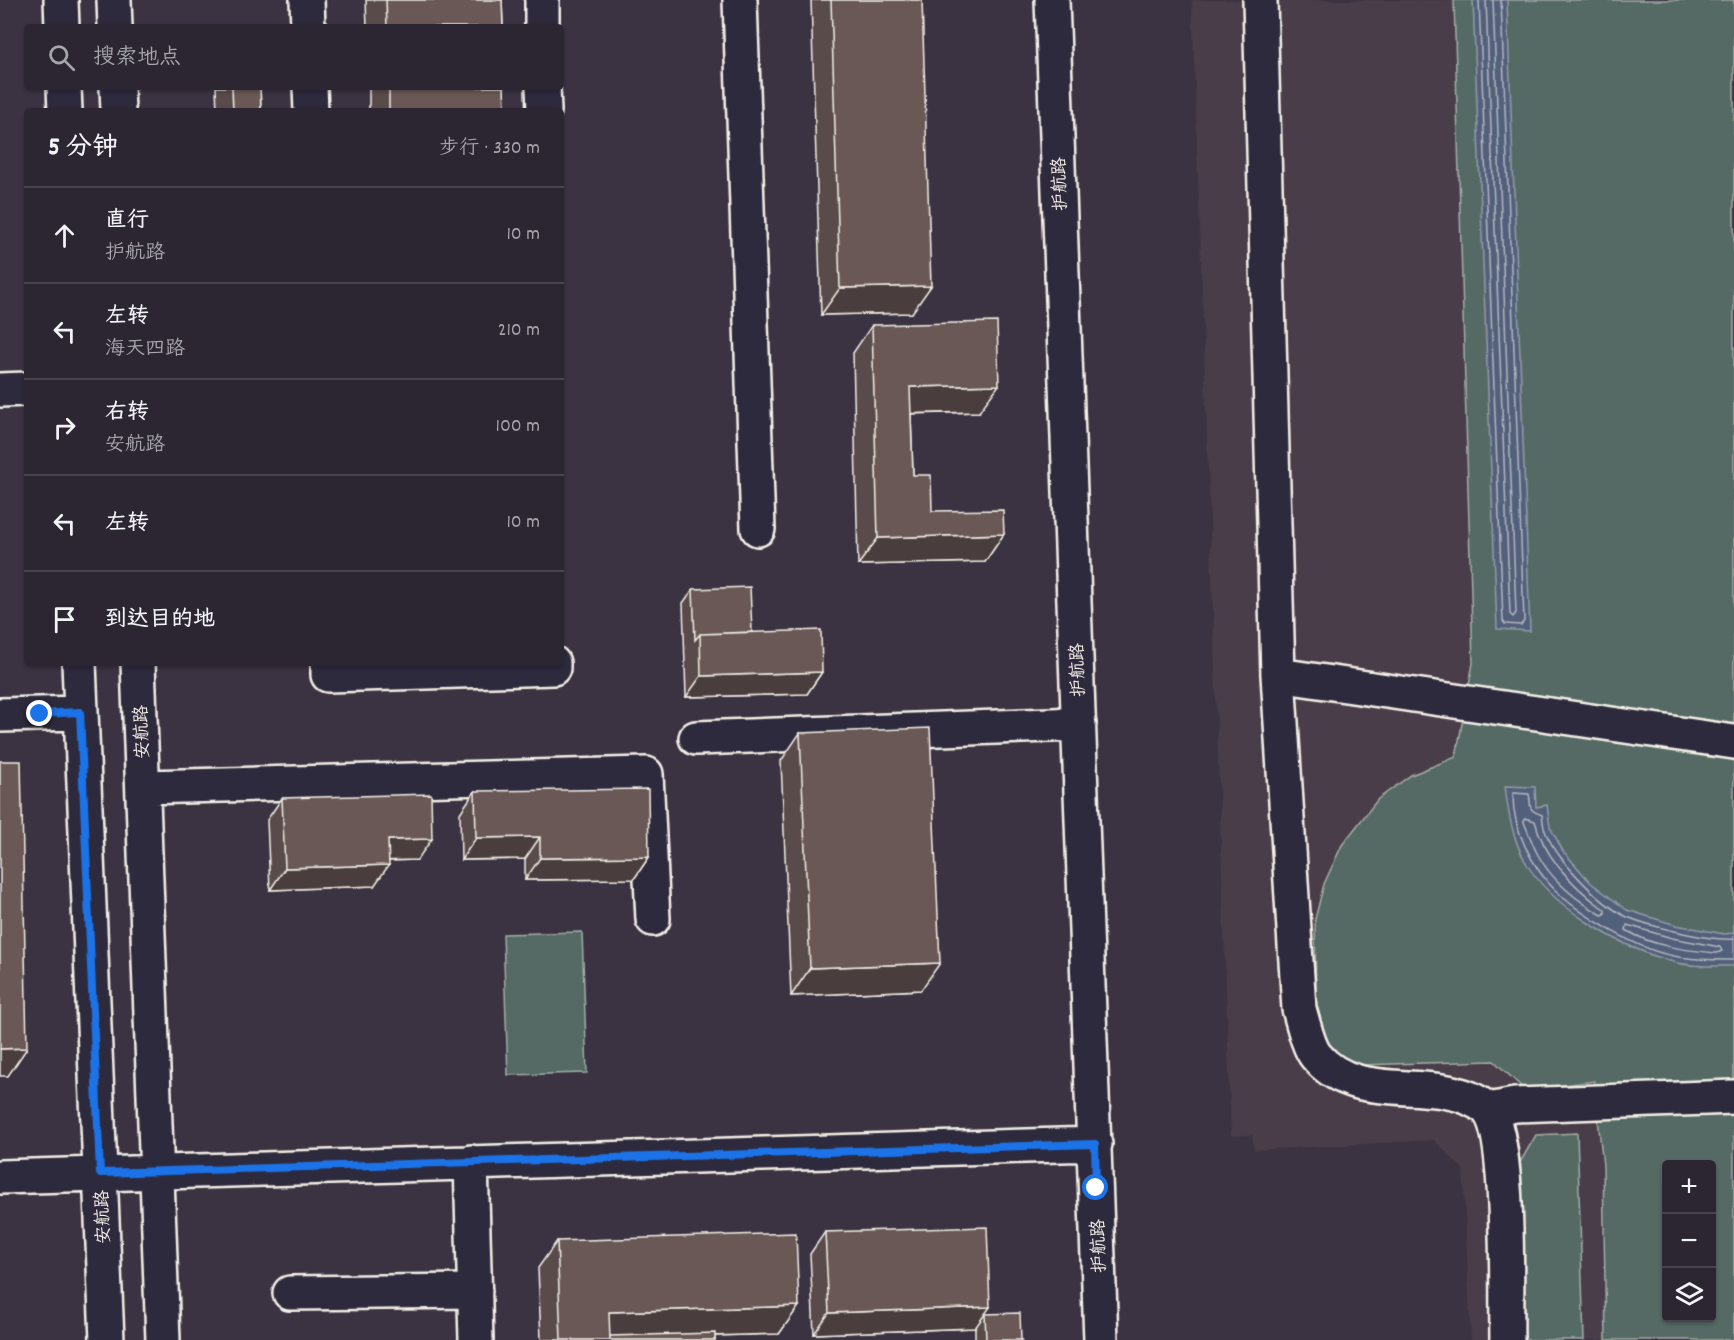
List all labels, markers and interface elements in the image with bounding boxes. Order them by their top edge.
search box [24,24,564,90]
icon: search [45,41,78,74]
text: 搜索地点 [93,43,181,74]
text: 5 分钟 [48,130,118,167]
text: 步行 · 330 m [439,135,540,163]
street label: 护航路 [1048,156,1075,211]
text: 直行 [105,206,149,237]
icon: ahead [48,219,81,252]
text: 10 m [506,221,540,249]
text: 护航路 [105,240,165,268]
text: 左转 [105,302,149,333]
icon: left [48,315,81,348]
text: 210 m [498,317,540,345]
text: 海天四路 [105,336,185,364]
text: 右转 [105,398,149,429]
icon: right [48,411,81,444]
text: 100 m [496,413,540,441]
text: 安航路 [105,432,165,460]
icon: left [48,507,81,540]
text: 左转 [105,509,149,540]
text: 10 m [506,509,540,537]
icon: arrive [48,603,81,636]
text: 到达目的地 [105,605,215,636]
street label: 护航路 [1066,642,1093,697]
route end [26,700,52,726]
street label: 安航路 [130,704,157,759]
map controls [1662,1160,1716,1322]
button: + [1662,1160,1716,1214]
route start [1082,1174,1108,1200]
street label: 安航路 [91,1189,118,1244]
button: − [1662,1214,1716,1268]
street label: 护航路 [1087,1218,1114,1273]
button: layers [1662,1268,1716,1322]

